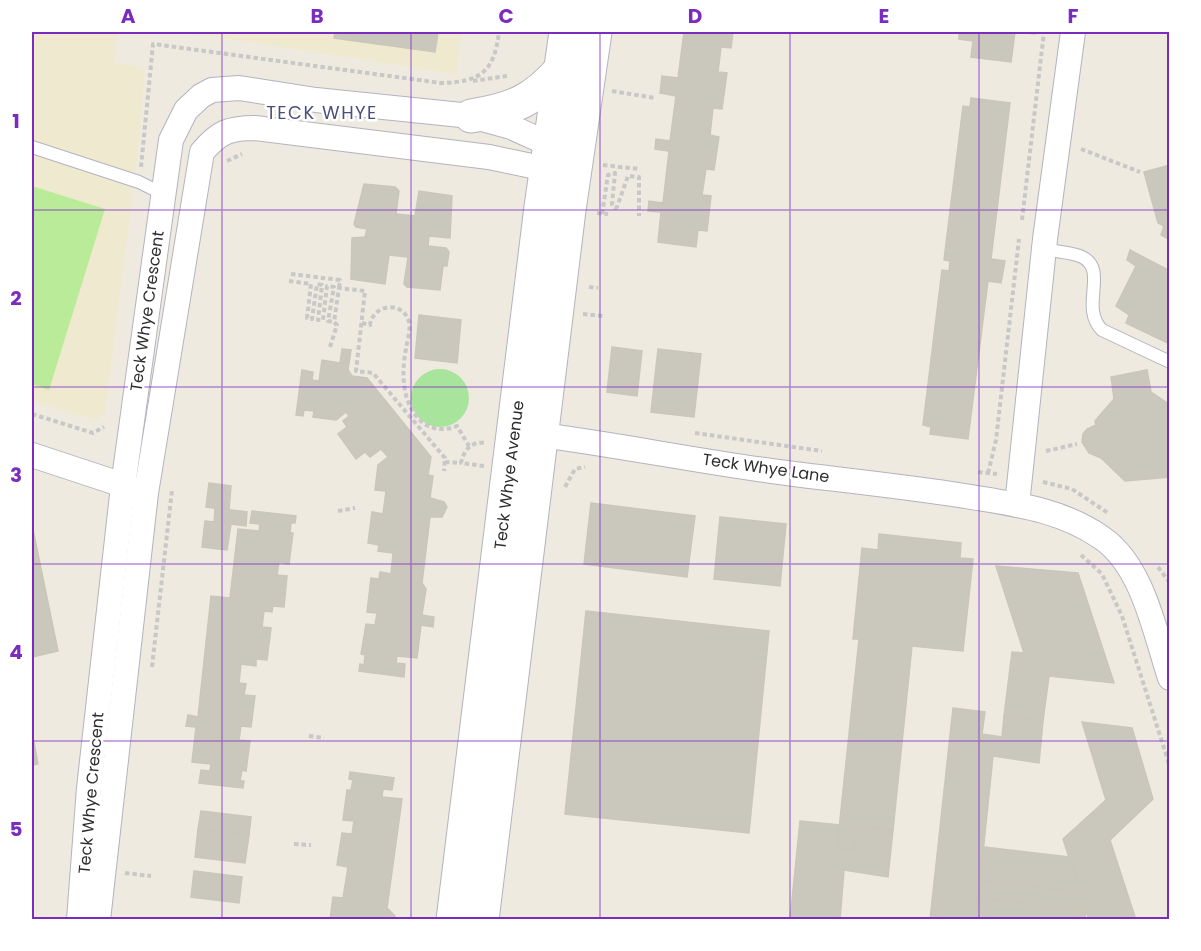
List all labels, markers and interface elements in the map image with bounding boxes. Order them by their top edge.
text: A [121,2,136,30]
text: B [310,2,324,30]
text: C [498,2,514,30]
text: D [688,2,702,30]
text: E [879,2,889,30]
text: F [1068,2,1079,30]
district label: TECK WHYE [266,100,378,125]
text: 1 [12,107,20,135]
street label: Teck Whye Crescent [124,229,170,393]
text: 2 [10,284,22,312]
street label: Teck Whye Avenue [488,399,530,551]
street label: Teck Whye Lane [701,448,831,488]
text: 3 [10,461,22,489]
text: 4 [9,638,23,666]
street label: Teck Whye Crescent [72,711,110,875]
text: 5 [10,815,23,843]

